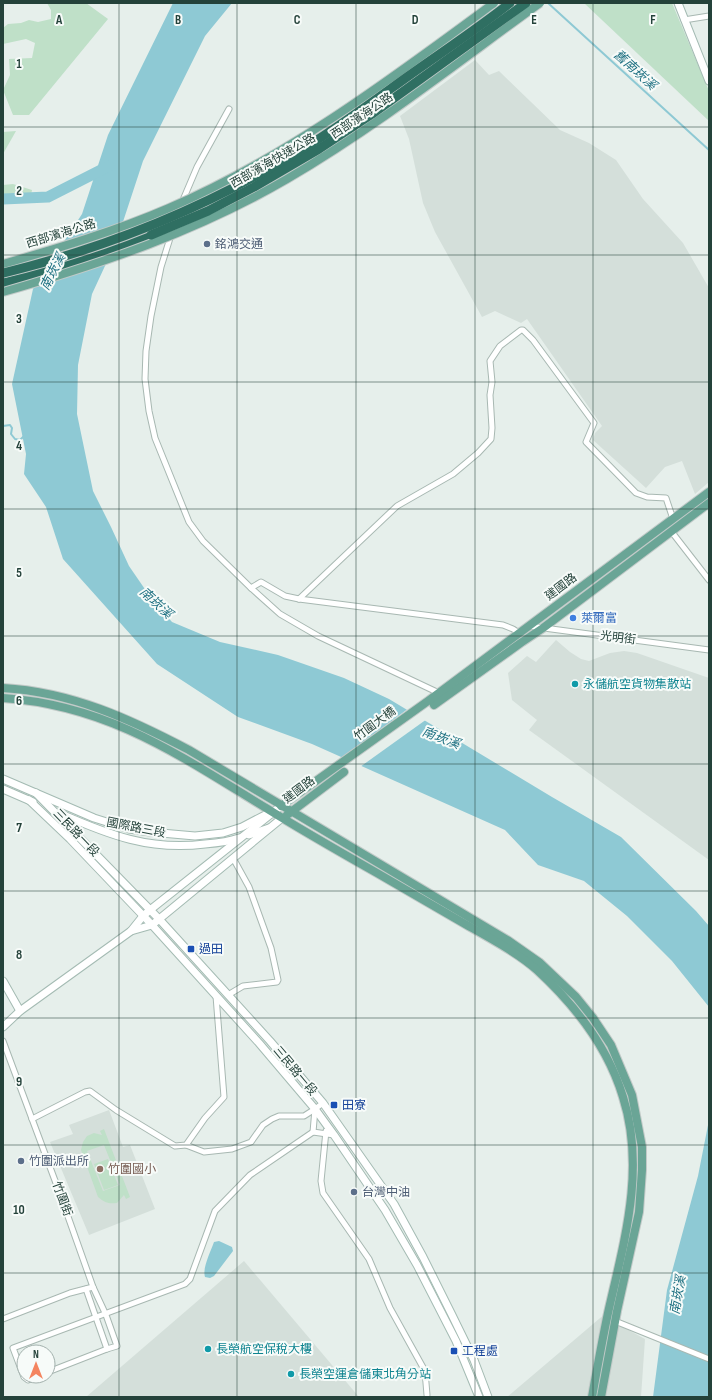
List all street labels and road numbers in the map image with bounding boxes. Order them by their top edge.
street label: 西部濱海公路 [328,90,396,142]
street label: 西部濱海快速公路 [228,131,318,191]
street label: 西部濱海公路 [24,216,98,252]
street label: 建國路 [542,570,580,604]
street label: 光明街 [599,628,637,648]
street label: 竹圍大橋 [351,704,399,744]
street label: 建國路 [280,773,318,807]
street label: 三民路一段 [50,806,102,860]
street label: 國際路三段 [105,815,167,841]
street label: 三民路一段 [270,1043,320,1099]
street label: 竹圍街 [49,1180,75,1218]

